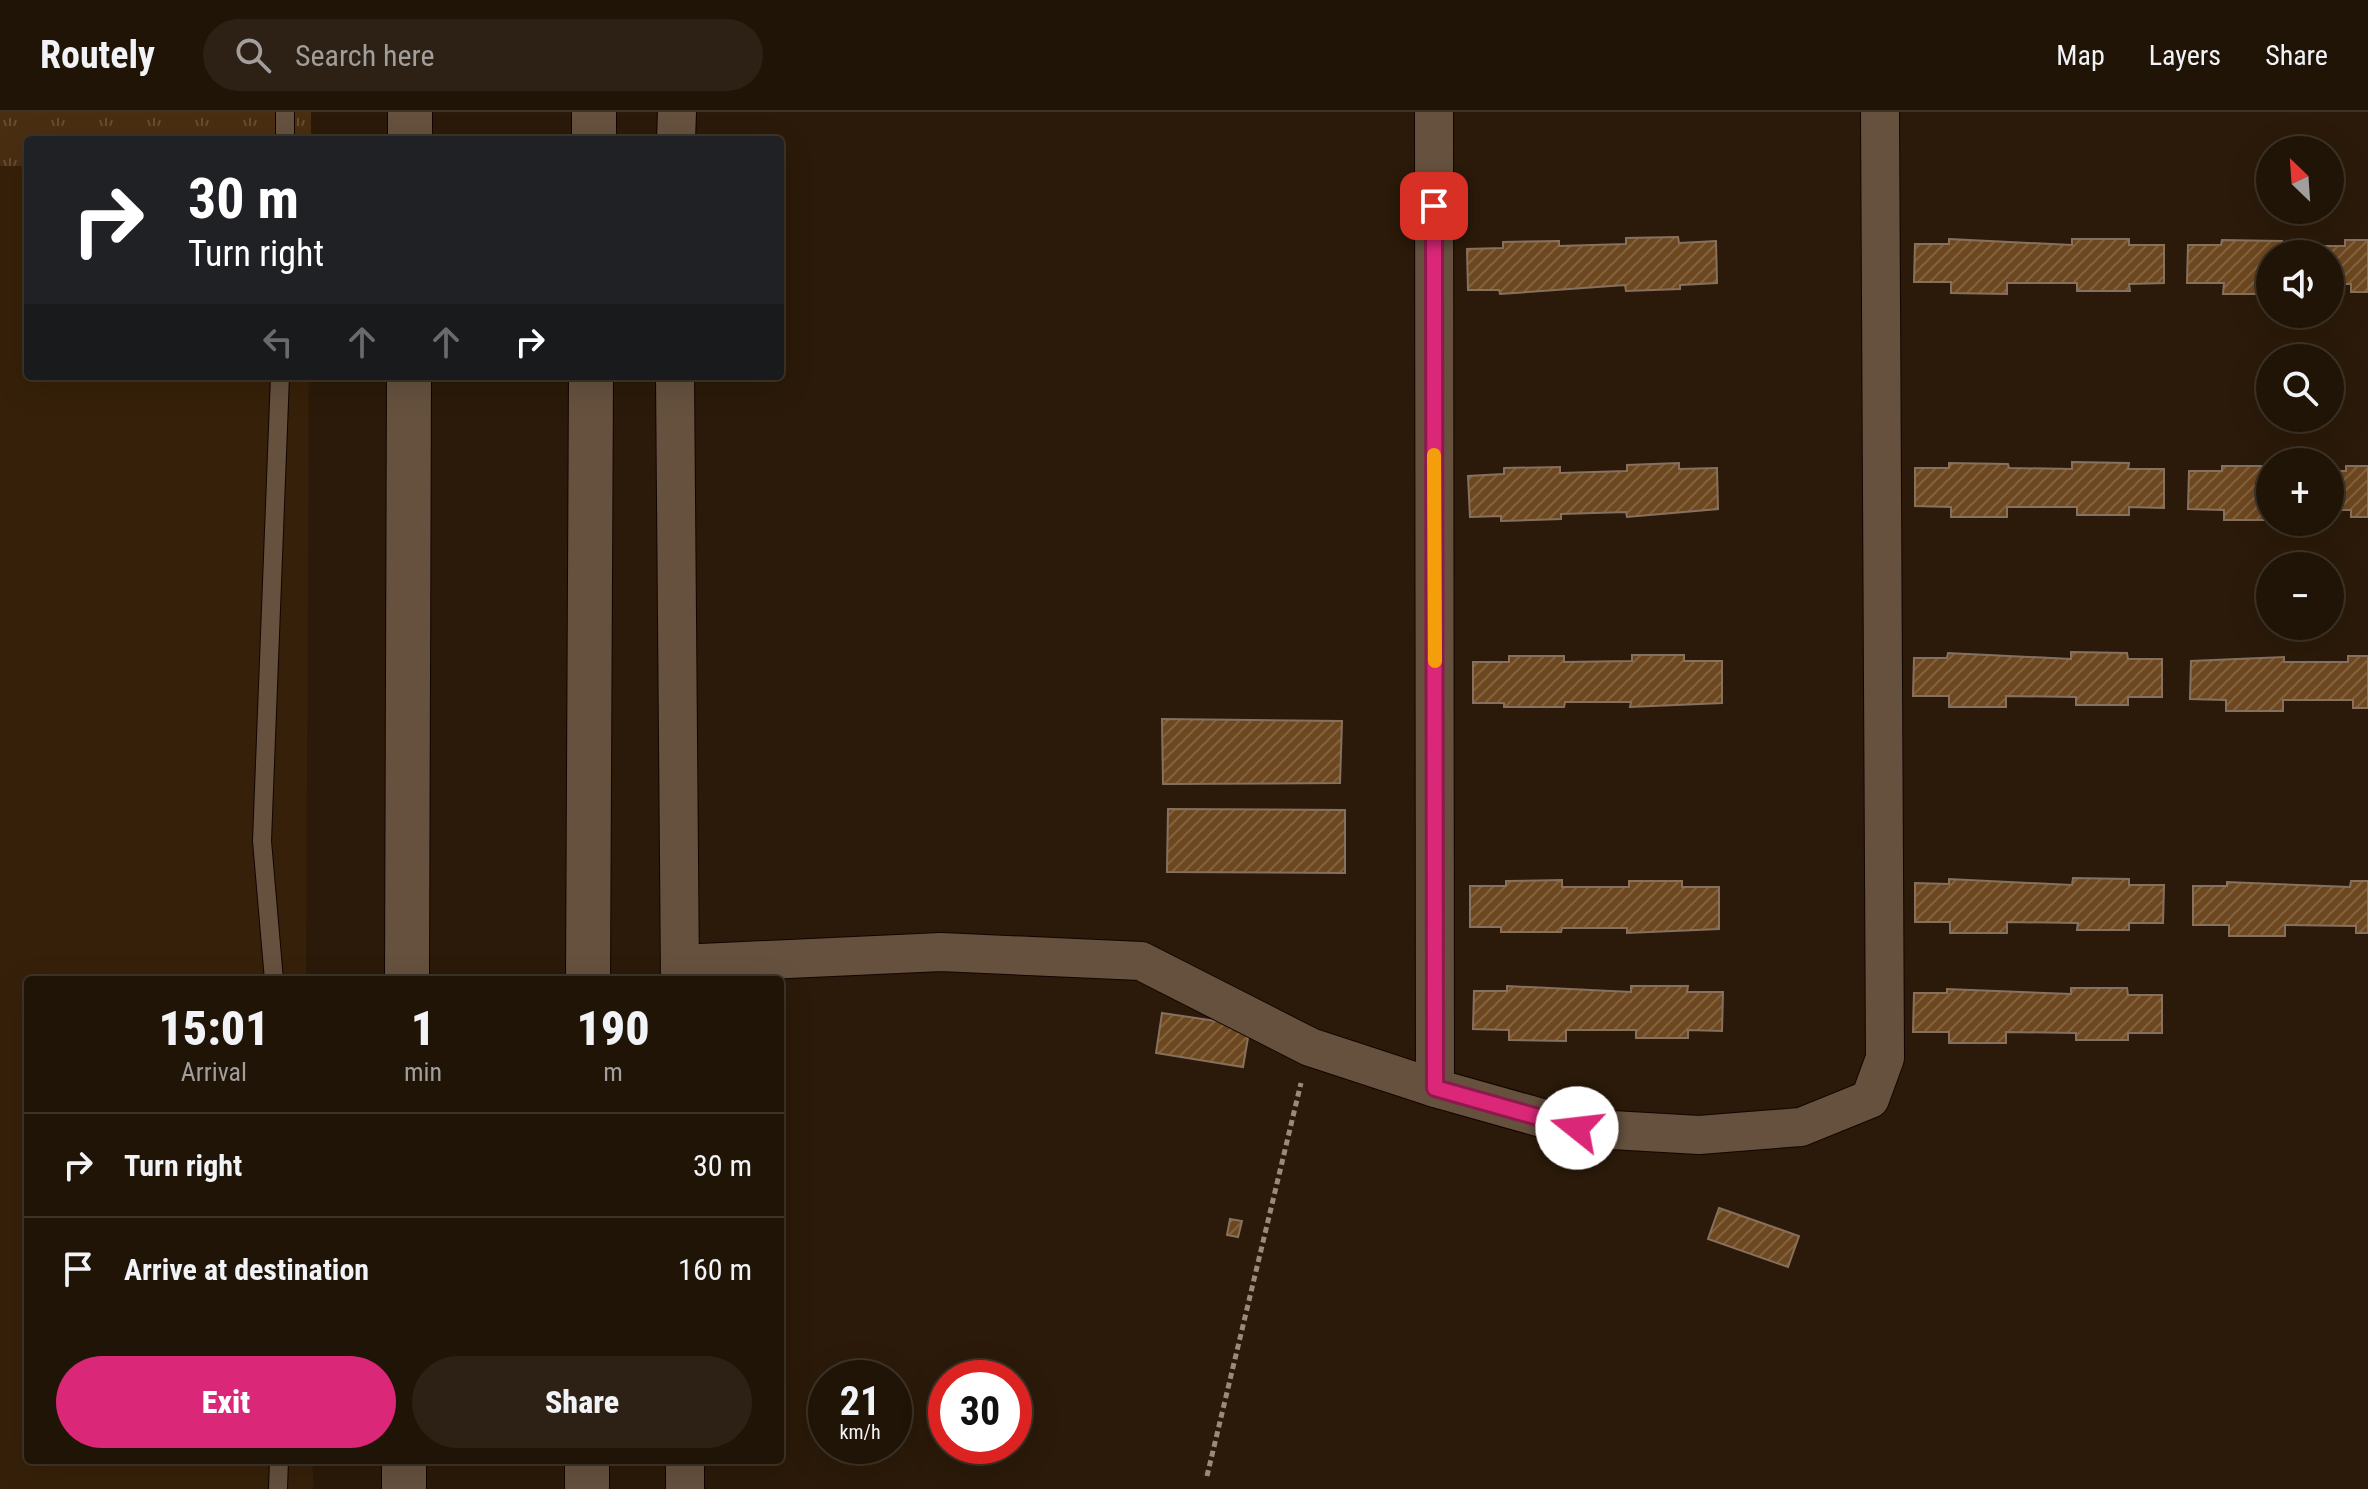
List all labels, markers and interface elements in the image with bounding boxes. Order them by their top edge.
search box [203,19,763,91]
text: Routely [40,33,155,77]
icon: search [231,33,275,77]
text: Search here [295,38,435,73]
text: Map [2056,39,2105,72]
text: Layers [2149,39,2221,72]
text: Share [2265,39,2328,72]
north arrow [2256,136,2344,224]
map controls [2256,136,2344,640]
text: 30 m [188,166,299,232]
icon: right [56,168,160,272]
pin [1400,172,1468,240]
icon: arrive [1412,184,1456,228]
text: Turn right [188,233,324,275]
button: sound [2256,240,2344,328]
icon: left [256,320,300,364]
icon: ahead [340,320,384,364]
icon: ahead [424,320,468,364]
icon: right [508,320,552,364]
button: search [2256,344,2344,432]
button: + [2256,448,2344,536]
button: − [2256,552,2344,640]
text: 15:01 [158,1000,270,1057]
text: 1 [411,1000,435,1057]
text: 190 [576,1000,650,1057]
text: Arrival [181,1057,247,1087]
text: min [404,1057,442,1087]
text: m [603,1057,623,1087]
position arrow [1535,1086,1619,1170]
icon: right [56,1143,100,1187]
text: Turn right [124,1148,242,1183]
text: 30 m [693,1148,752,1183]
icon: arrive [56,1247,100,1291]
text: Arrive at destination [124,1252,369,1287]
text: 160 m [678,1252,752,1287]
button: Exit [56,1356,396,1448]
button: Share [412,1356,752,1448]
speed limit sign: 30 [928,1360,1032,1464]
text: 21 [840,1378,880,1425]
text: km/h [839,1420,881,1444]

